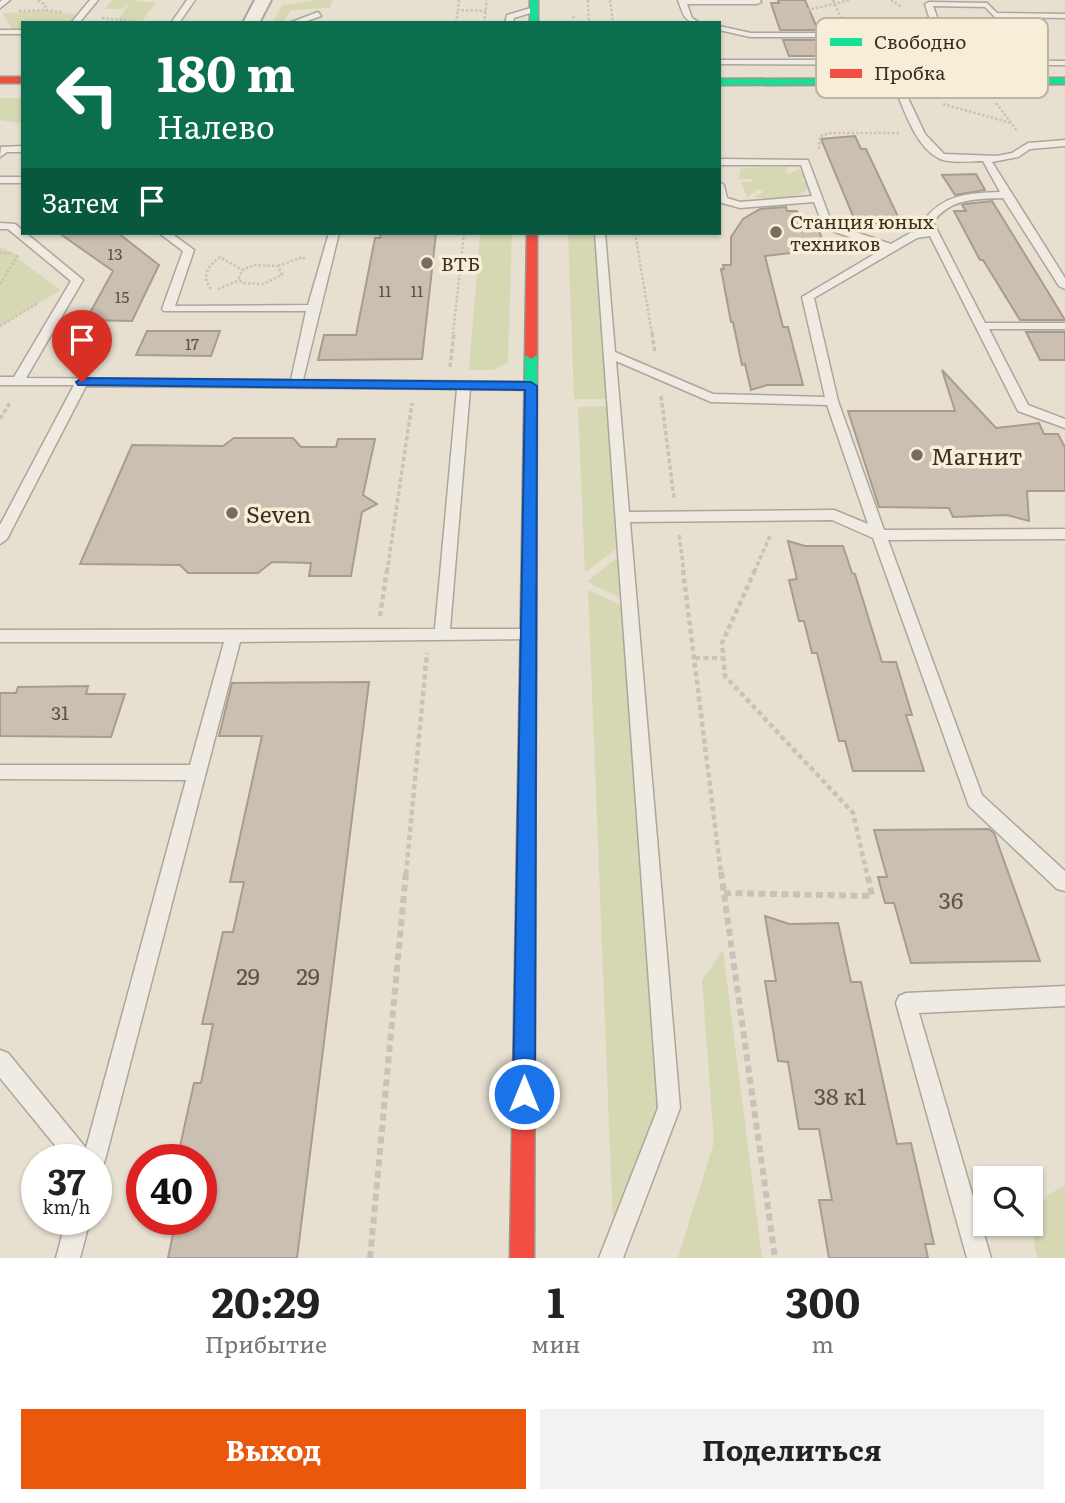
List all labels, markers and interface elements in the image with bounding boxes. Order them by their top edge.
legend [816,18,1048,98]
text: Свободно [874,27,966,55]
text: 180 m [157,34,295,107]
icon: left [42,49,133,140]
text: Пробка [874,58,946,86]
text: Налево [157,101,275,149]
text: Затем [42,182,119,221]
icon: arrive [133,182,171,220]
place label: Станция юных техников [790,207,934,257]
marker: Станция юных техников [768,224,784,240]
house number: 13 [107,241,123,265]
place label: ВТБ [441,249,480,277]
marker: ВТБ [419,255,435,271]
house number: 11 [378,278,392,302]
house number: 11 [410,278,424,302]
house number: 15 [115,284,129,308]
pin [52,310,112,382]
icon: arrive [63,321,101,359]
house number: 17 [185,331,199,355]
place label: Магнит [931,438,1022,472]
marker: Магнит [909,447,925,463]
place label: Seven [246,496,311,530]
marker: Seven [224,505,240,521]
house number: 31 [51,698,69,726]
house number: 36 [939,882,963,916]
house number: 29 [236,958,260,992]
house number: 29 [296,958,320,992]
position arrow [487,1057,561,1131]
house number: 38 к1 [814,1078,866,1112]
speed limit sign: 40 [126,1144,217,1235]
text: 37 [48,1154,85,1206]
map controls [973,1166,1043,1236]
button: search [973,1166,1043,1236]
text: km/h [43,1193,90,1220]
text: 20:29 [211,1269,320,1331]
text: 1 [547,1269,565,1331]
text: 300 [785,1269,860,1331]
text: Прибытие [205,1326,327,1360]
text: мин [532,1326,581,1360]
text: m [812,1326,834,1360]
button: Выход [21,1409,526,1489]
button: Поделиться [540,1409,1044,1489]

